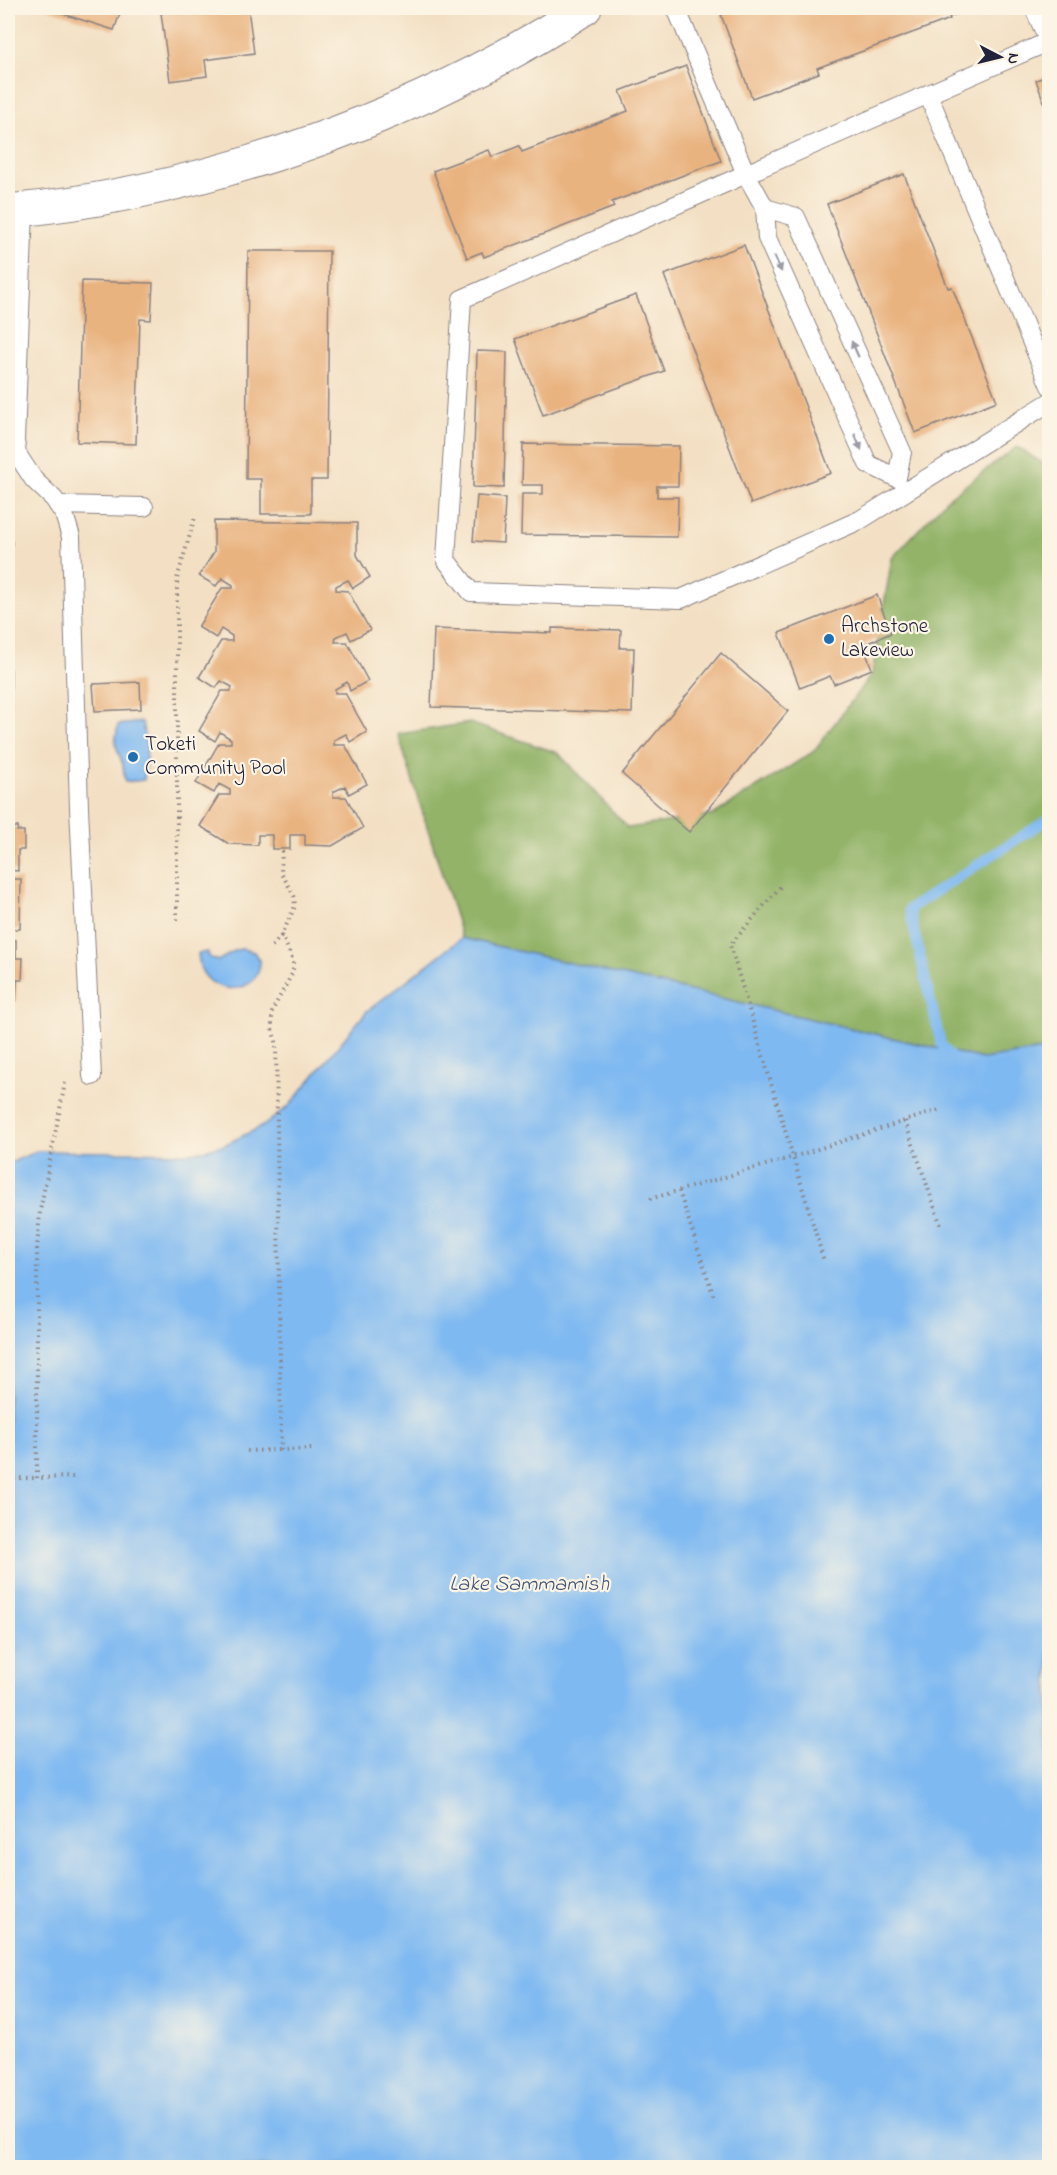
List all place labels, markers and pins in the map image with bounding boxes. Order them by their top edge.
place label: Archstone Lakeview [841,612,929,666]
marker: Archstone Lakeview [822,632,836,646]
place label: Toketi Community Pool [145,730,286,786]
marker: Toketi Community Pool [126,750,140,764]

